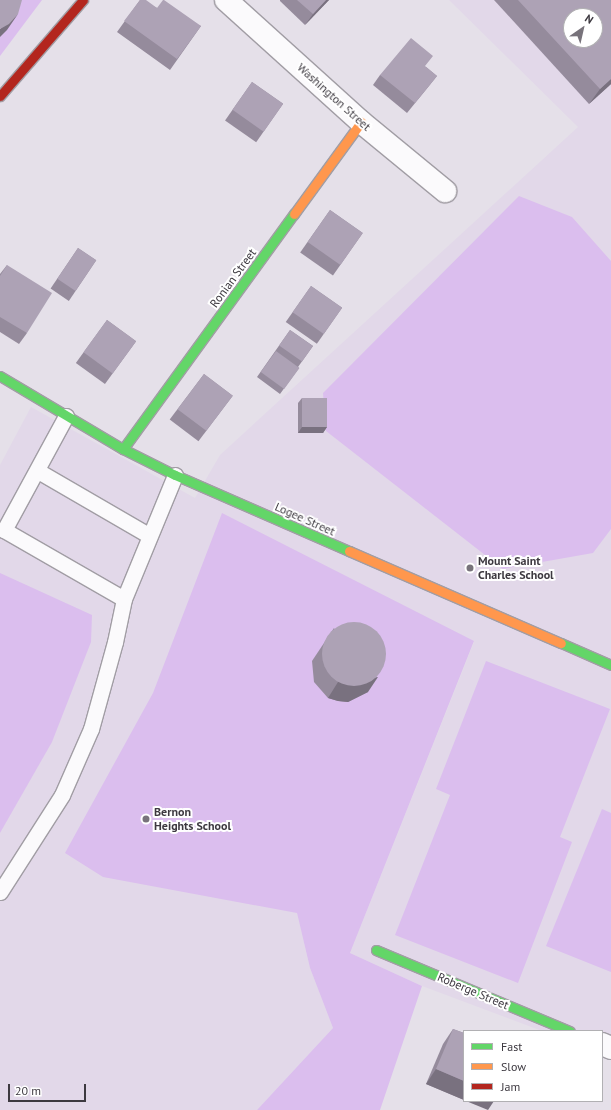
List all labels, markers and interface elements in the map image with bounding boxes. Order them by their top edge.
north arrow [563,8,603,48]
text: N [582,11,596,27]
street label: Washington Street [294,60,374,134]
street label: Ronian Street [207,246,259,310]
street label: Logee Street [273,499,337,539]
place label: Mount Saint Charles School [478,554,554,582]
marker: Mount Saint Charles School [465,563,475,573]
place label: Bernon Heights School [154,805,231,833]
marker: Bernon Heights School [141,814,151,824]
street label: Roberge Street [435,970,511,1012]
legend [463,1030,603,1102]
text: Fast [501,1039,522,1054]
text: Slow [501,1059,526,1074]
scale bar [10,1076,88,1102]
text: Jam [501,1079,520,1094]
text: 20 m [15,1083,41,1098]

